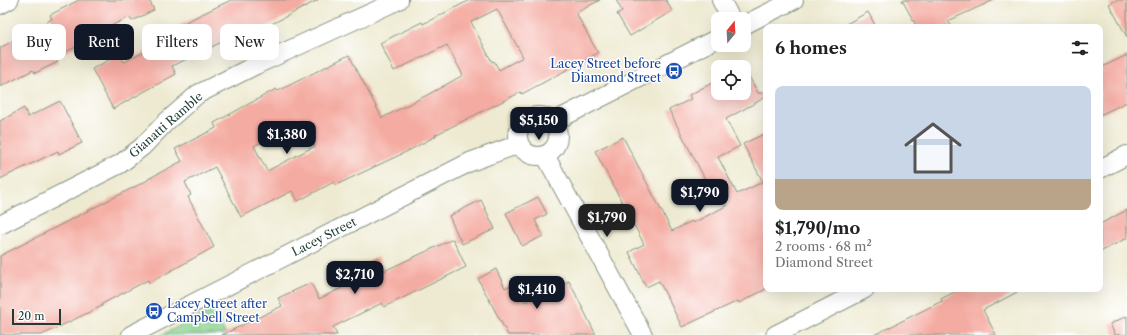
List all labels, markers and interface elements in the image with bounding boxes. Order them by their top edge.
north arrow [711,12,751,52]
map controls [711,12,751,100]
chip: Buy [12,24,66,60]
chip: Rent [74,24,134,60]
chip: Filters [142,24,212,60]
chip: New [220,24,279,60]
icon: filters [1069,37,1091,59]
text: 6 homes [775,38,847,58]
place label: Lacey Street before Diamond Street [550,56,662,85]
button: locate [711,60,751,100]
bus stop icon: Lacey Street before Diamond Street [664,61,684,81]
street label: Gianatti Ramble [126,88,206,161]
pin: $5,150 [506,107,572,141]
text: $5,150 [519,112,559,128]
icon: home [897,112,969,184]
pin: $1,380 [254,121,320,155]
text: $1,380 [267,126,307,142]
pin: $1,790 [667,179,733,213]
text: $1,790 [680,184,720,200]
pin: $1,790 [574,204,640,238]
text: $1,790 [587,209,627,225]
street label: Lacey Street [289,214,359,259]
text: $1,790/mo [775,218,860,238]
text: 2 rooms · 68 m² [775,238,872,254]
text: Diamond Street [775,254,873,270]
pin: $2,710 [322,261,388,295]
text: $2,710 [335,266,375,282]
pin: $1,410 [504,276,570,310]
text: $1,410 [518,281,556,297]
place label: Lacey Street after Campbell Street [167,296,267,325]
bus stop icon: Lacey Street after Campbell Street [144,301,164,321]
scale bar [12,307,61,326]
text: 20 m [18,309,44,323]

